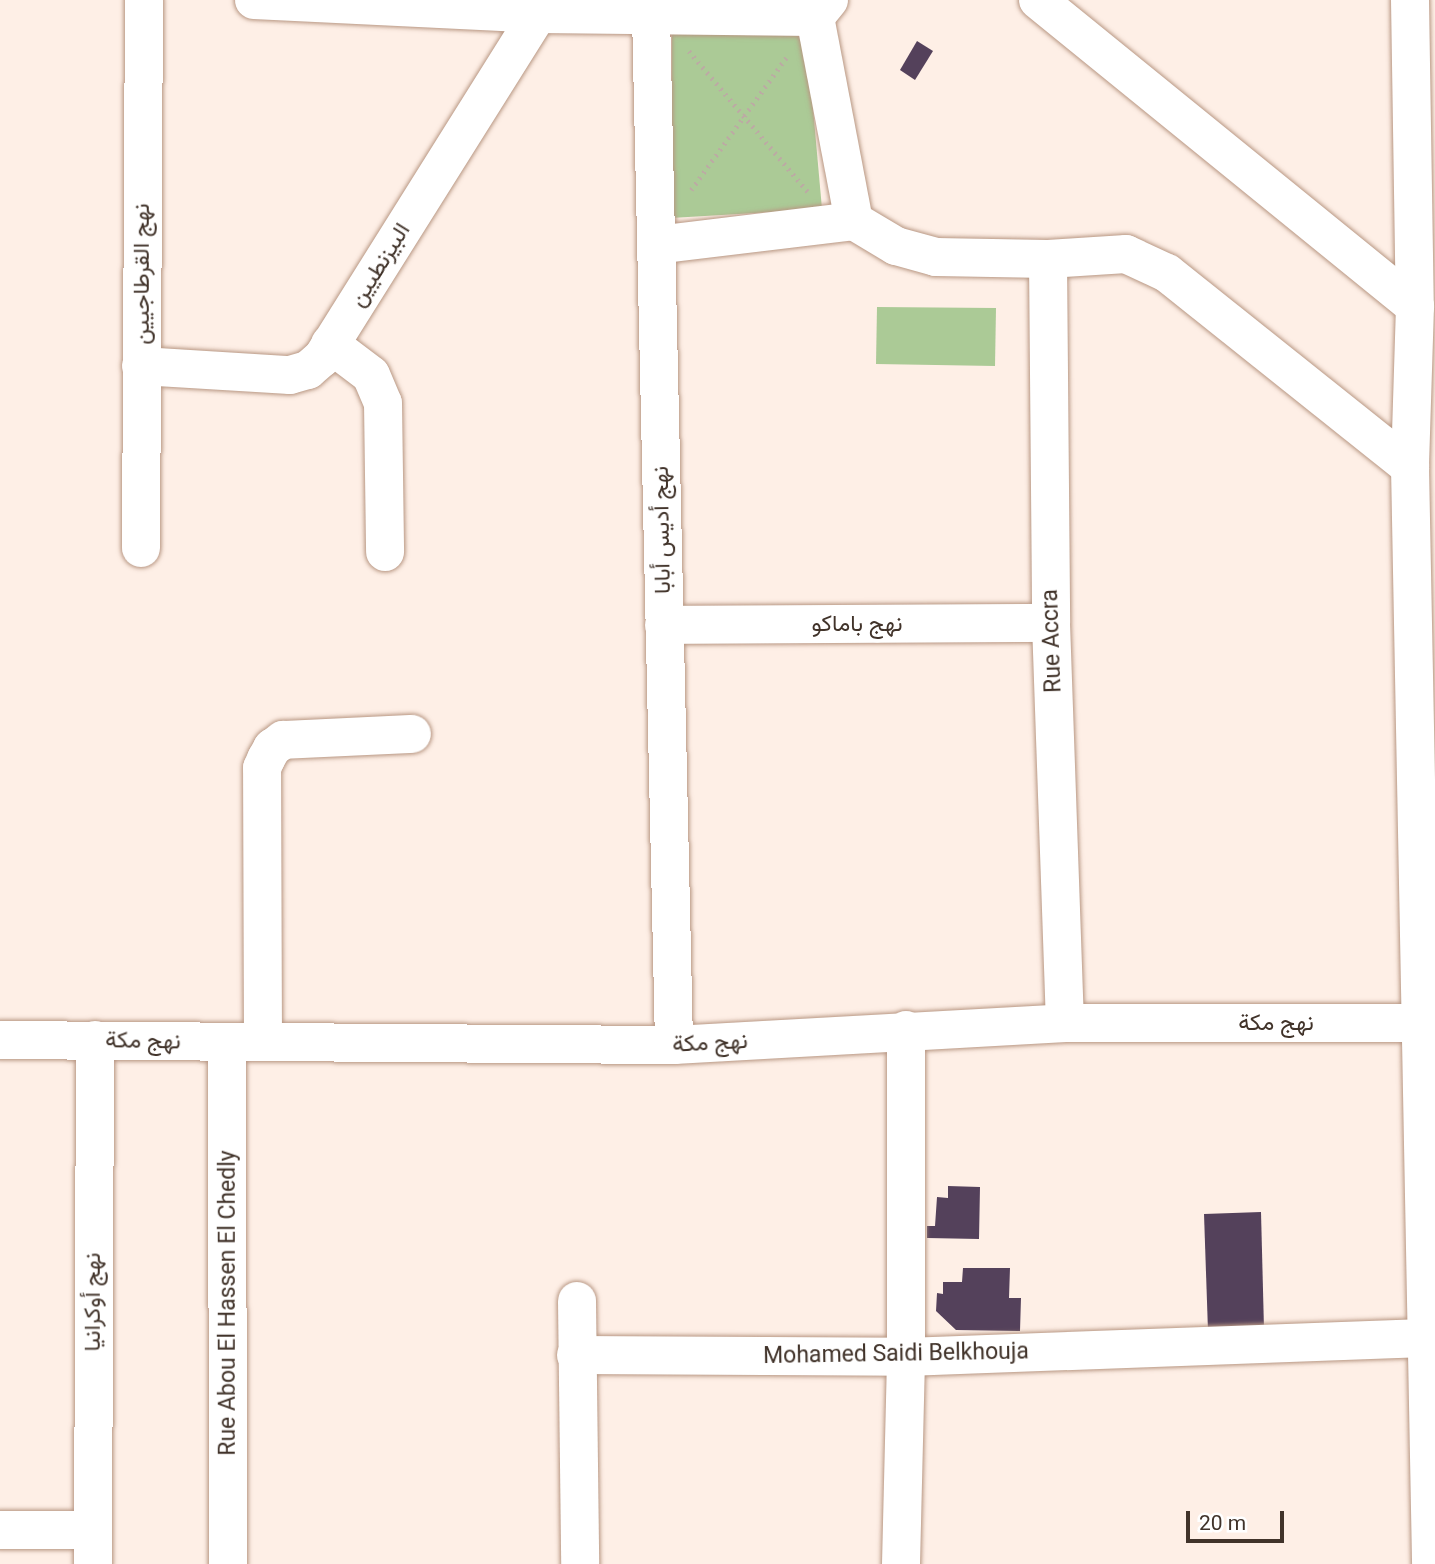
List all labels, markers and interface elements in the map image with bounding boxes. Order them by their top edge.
street label: نهج القرطاجيين [128,203,156,345]
street label: البيزنطيين [344,218,416,312]
street label: نهج أديس أبابا [647,466,677,594]
street label: Rue Accra [1036,589,1068,693]
street label: نهج باماكو [811,610,903,638]
street label: نهج مكة [1238,1009,1314,1037]
street label: نهج مكة [105,1027,181,1055]
street label: نهج مكة [672,1027,748,1059]
street label: Rue Abou El Hassen El Chedly [214,1150,242,1456]
street label: نهج أوكرانيا [79,1253,107,1351]
street label: Mohamed Saidi Belkhouja [763,1338,1029,1370]
scale bar [1190,1498,1288,1542]
text: 20 m [1199,1511,1246,1535]

